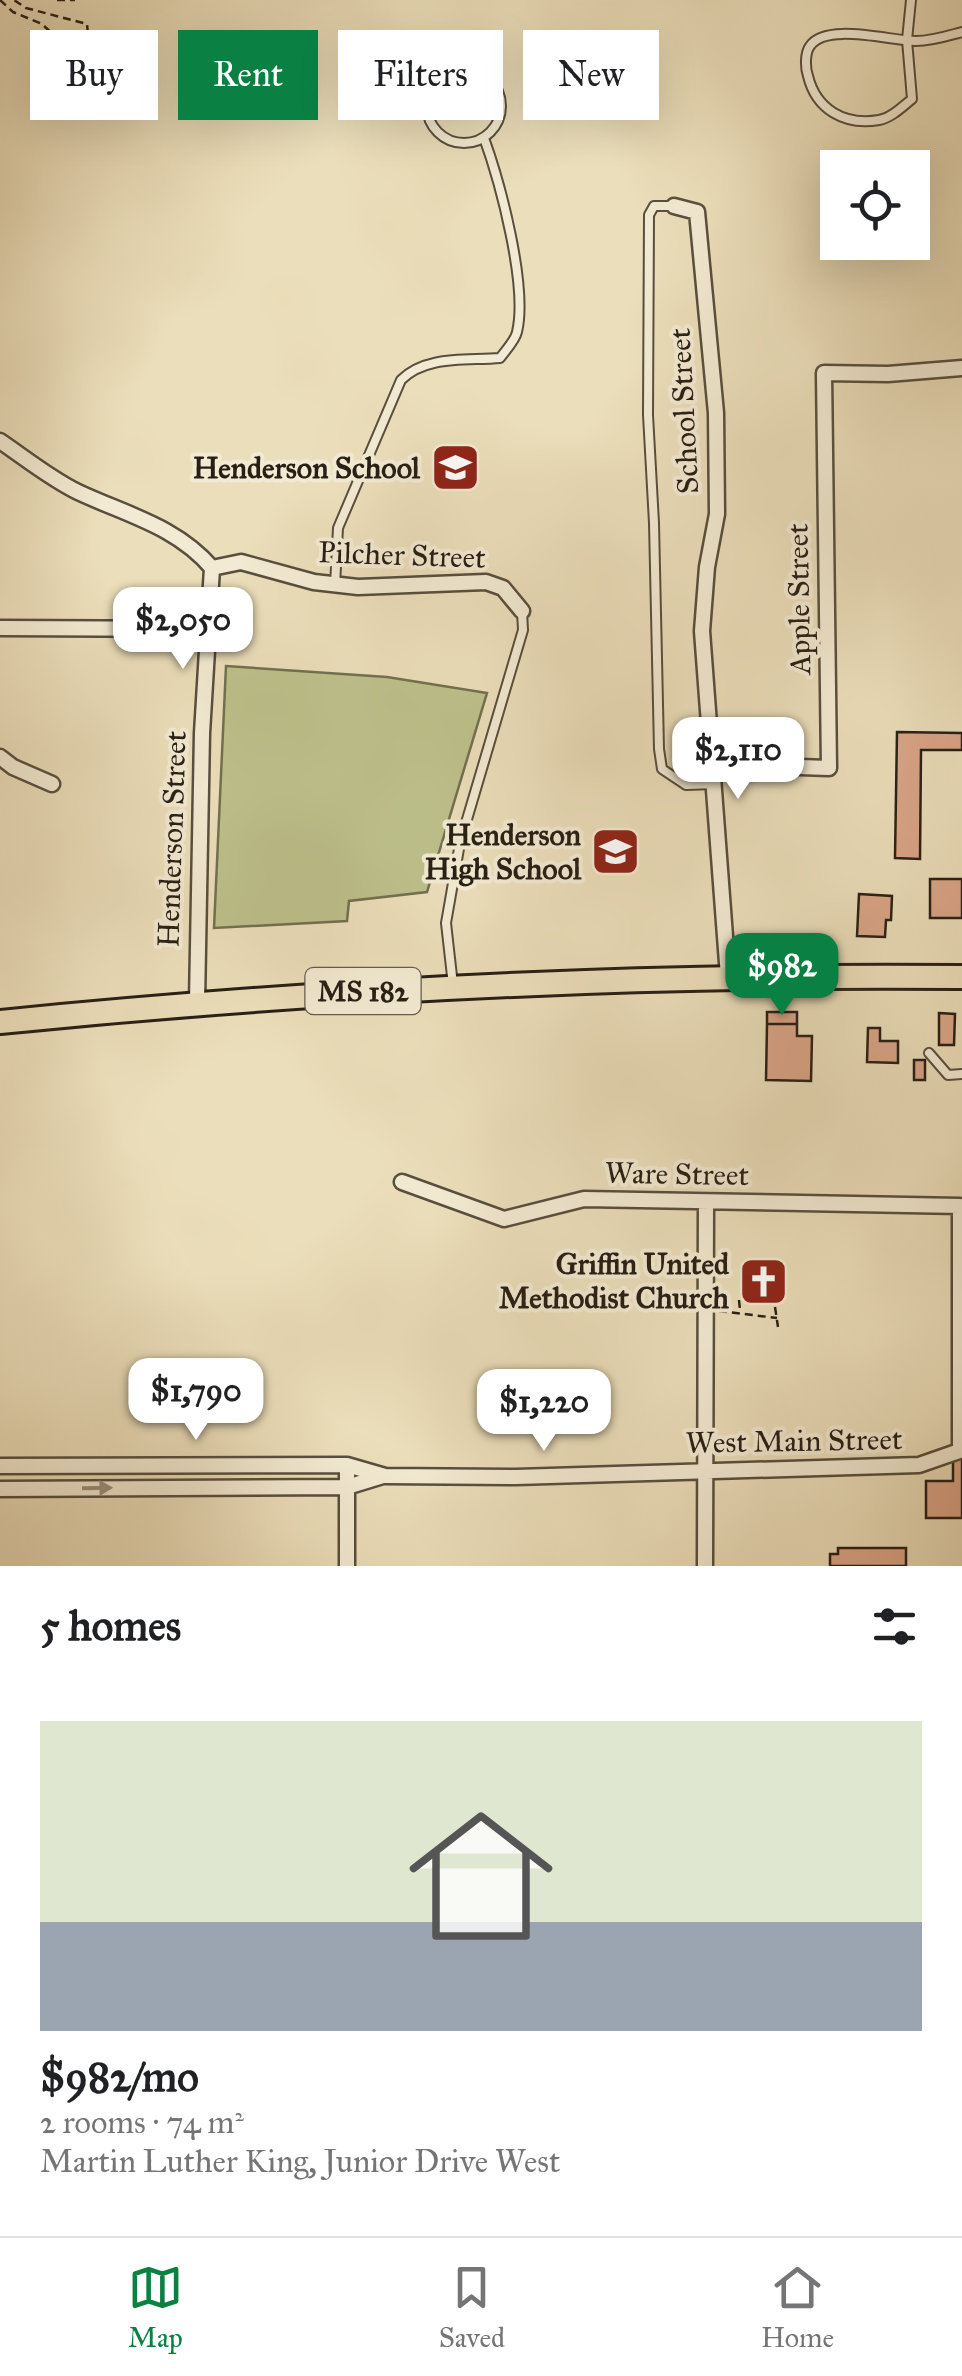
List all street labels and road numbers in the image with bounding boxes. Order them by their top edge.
street label: School Street [662,327,706,495]
street label: Apple Street [780,523,818,677]
street label: Pilcher Street [318,534,487,576]
street label: Henderson Street [150,730,194,948]
road number: MS 182 [306,968,420,1014]
street label: Ware Street [605,1155,750,1193]
street label: West Main Street [685,1421,903,1461]

